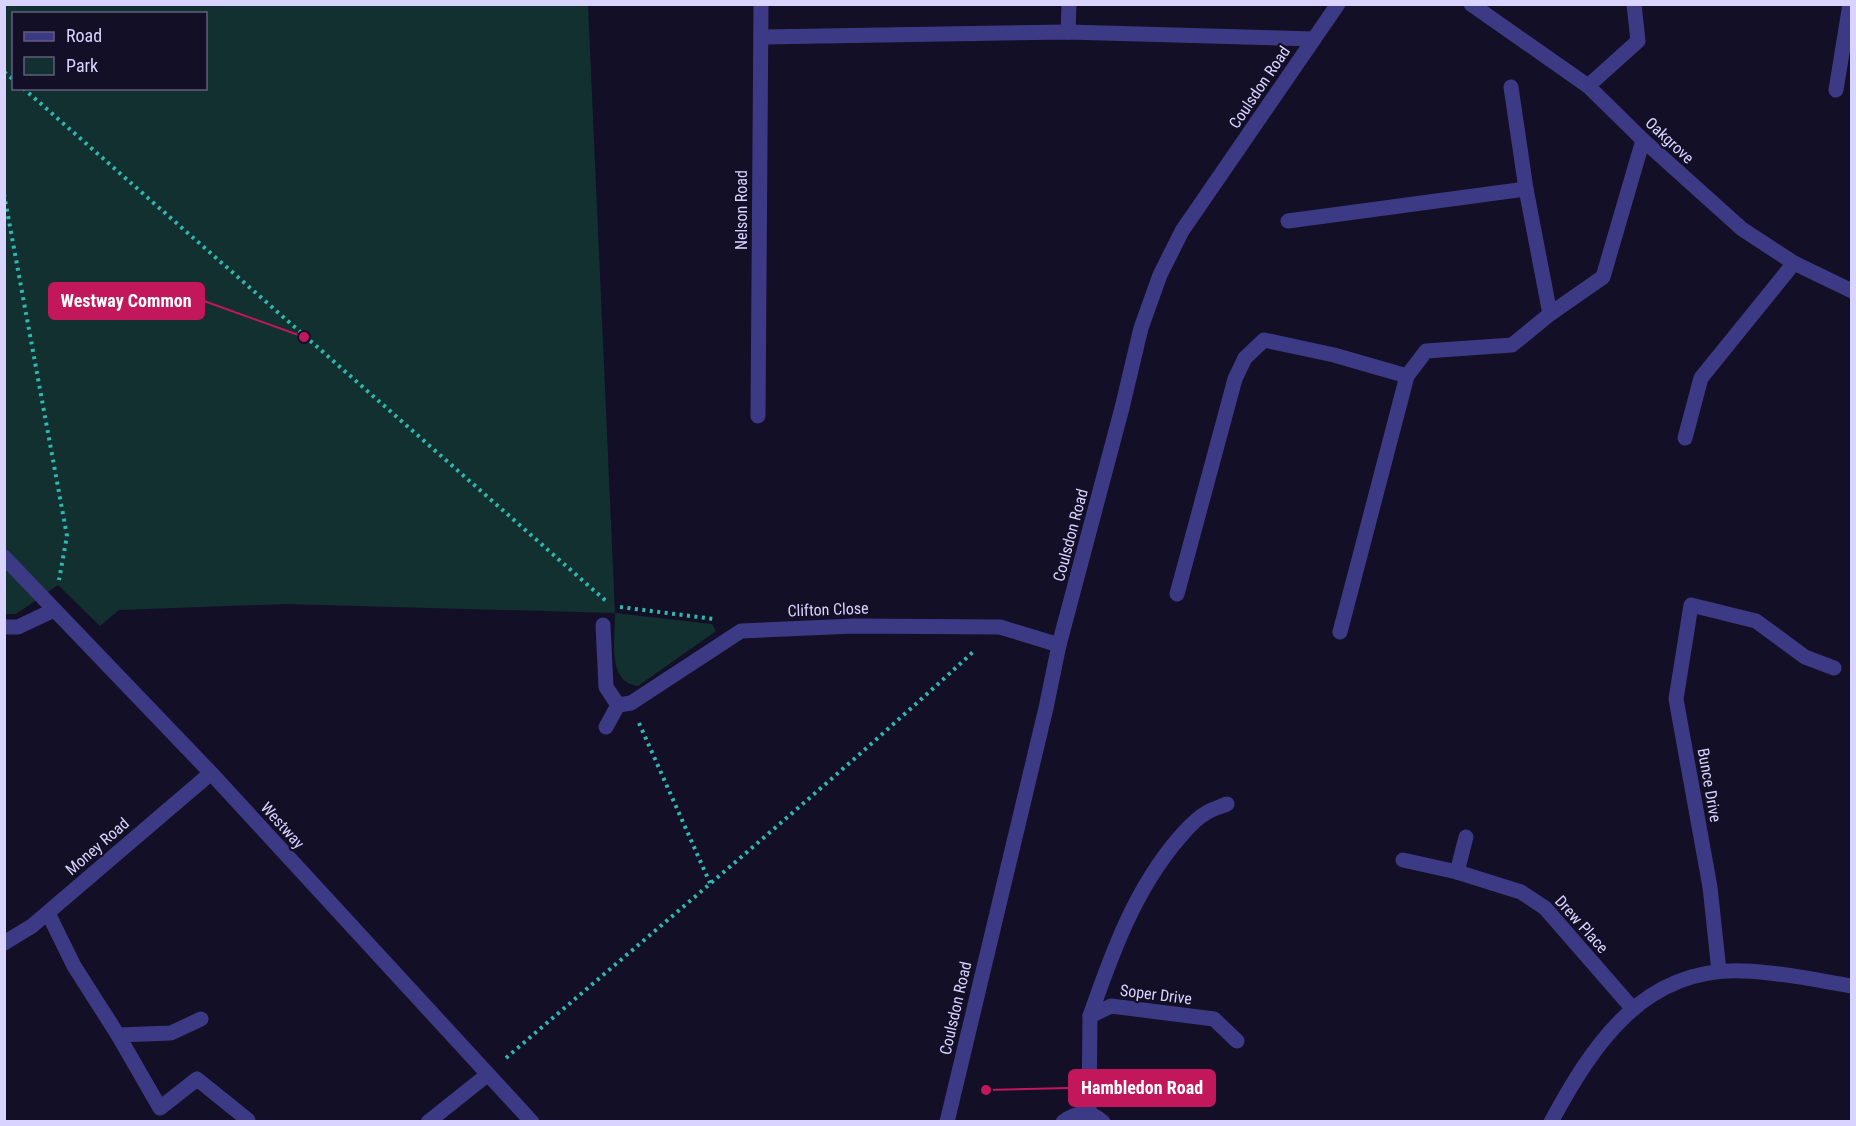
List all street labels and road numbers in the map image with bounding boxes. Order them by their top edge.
street label: Coulsdon Road [1225,42,1294,132]
street label: Oakgrove [1642,113,1698,167]
street label: Nelson Road [732,170,751,250]
street label: Coulsdon Road [1049,487,1092,584]
street label: Clifton Close [787,599,869,620]
street label: Bunce Drive [1694,747,1725,824]
street label: Westway [257,798,309,853]
street label: Money Road [62,814,133,879]
street label: Drew Place [1551,892,1612,957]
street label: Coulsdon Road [936,960,975,1057]
street label: Soper Drive [1119,981,1193,1008]

